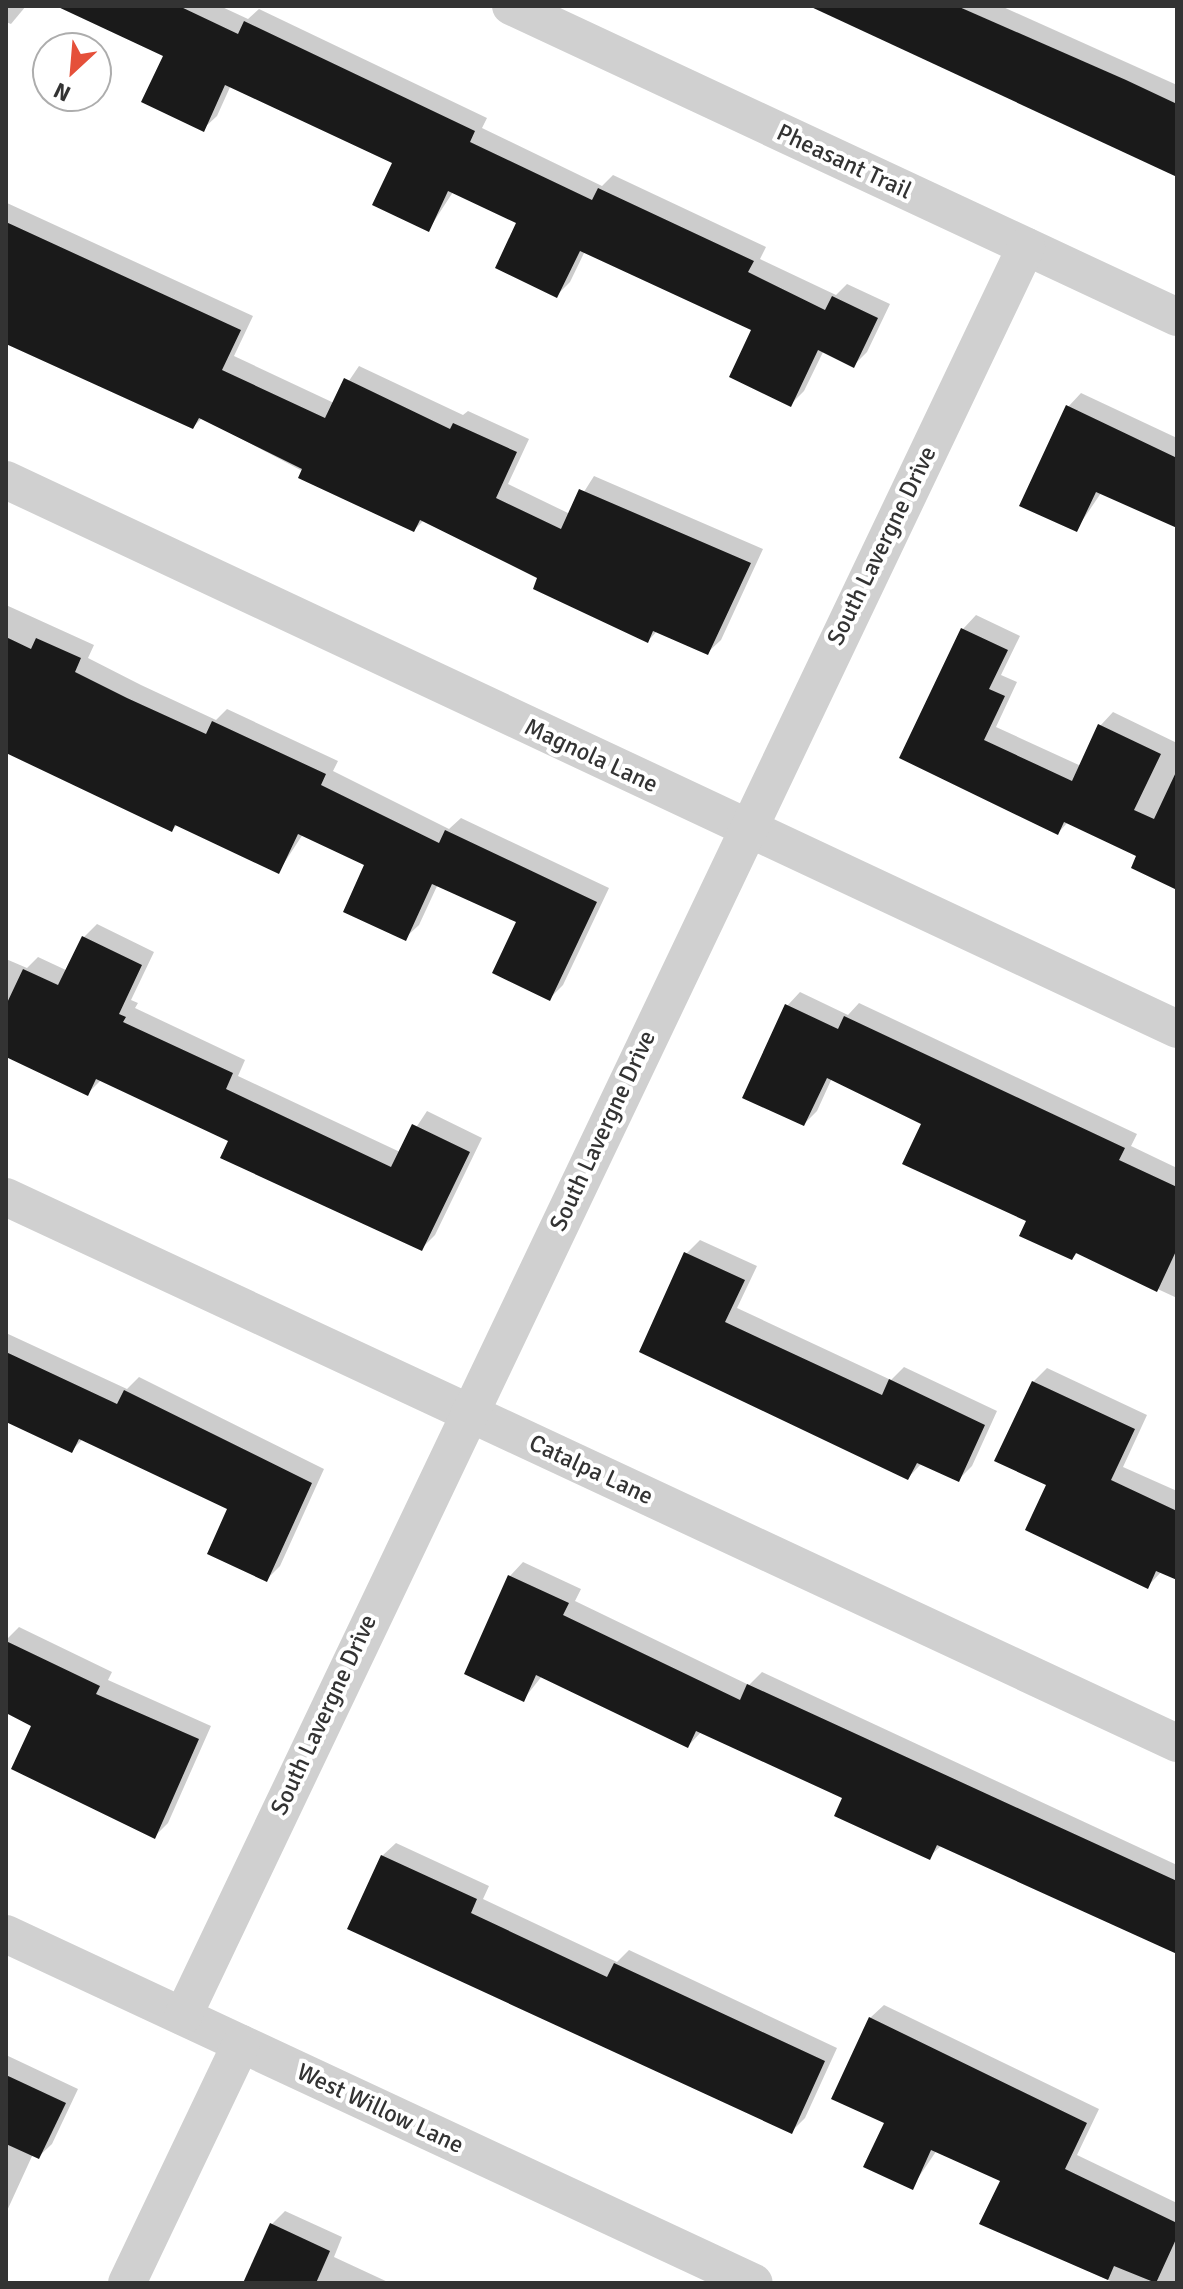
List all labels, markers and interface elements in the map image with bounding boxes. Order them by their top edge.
north arrow [32,32,112,112]
text: N [49,77,75,108]
street label: Pheasant Trail [772,118,916,206]
street label: South Lavergne Drive [821,442,943,650]
street label: Magnola Lane [520,713,662,799]
street label: South Lavergne Drive [544,1026,662,1236]
street label: Catalpa Lane [524,1429,658,1511]
street label: South Lavergne Drive [265,1610,383,1820]
street label: West Willow Lane [292,2058,468,2160]

